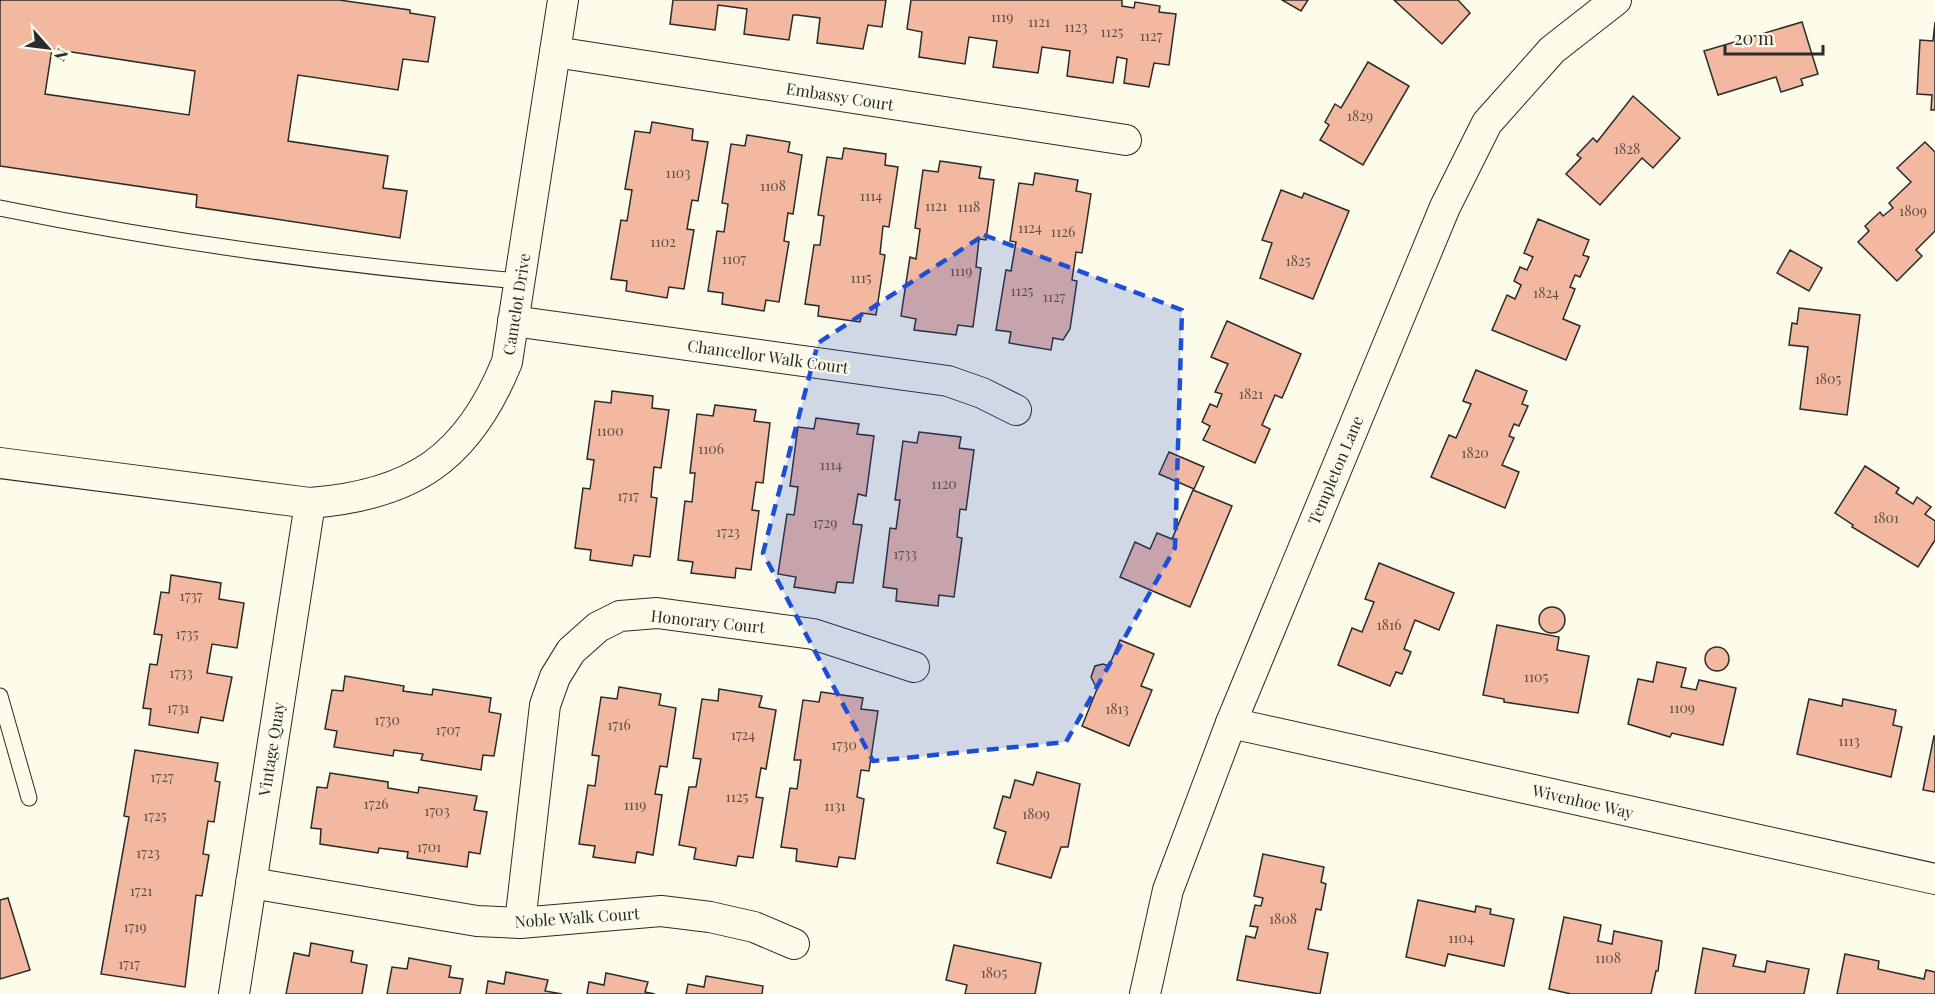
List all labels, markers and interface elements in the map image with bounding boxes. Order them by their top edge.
house number: 1119 [991,7,1013,26]
house number: 1121 [1028,12,1050,31]
house number: 1123 [1064,17,1088,36]
north arrow [18,18,78,78]
scale bar [1725,18,1822,56]
house number: 1125 [1101,22,1124,41]
house number: 1127 [1140,26,1163,45]
text: 20 m [1734,26,1774,50]
text: N [49,45,74,66]
street label: Embassy Court [785,77,896,115]
house number: 1829 [1347,106,1373,125]
house number: 1828 [1614,139,1640,158]
house number: 1103 [665,163,691,182]
house number: 1108 [760,176,786,195]
house number: 1114 [860,186,882,205]
house number: 1121 [925,196,947,215]
house number: 1118 [958,197,980,216]
house number: 1809 [1899,201,1927,220]
house number: 1124 [1018,218,1042,237]
house number: 1126 [1051,222,1075,241]
house number: 1102 [650,232,676,251]
house number: 1107 [722,249,747,268]
street label: Camelot Drive [498,251,534,357]
house number: 1825 [1286,251,1311,270]
house number: 1119 [950,261,972,280]
house number: 1115 [850,268,872,287]
house number: 1125 [1011,281,1034,300]
house number: 1824 [1533,283,1559,302]
house number: 1127 [1043,287,1066,306]
street label: Chancellor Walk Court [686,334,850,378]
house number: 1805 [1815,369,1842,388]
house number: 1821 [1239,384,1263,403]
street label: Templeton Lane [1303,412,1367,528]
house number: 1100 [596,421,624,440]
house number: 1106 [698,439,724,458]
house number: 1820 [1461,443,1489,462]
house number: 1114 [820,455,842,474]
house number: 1120 [931,474,957,493]
house number: 1717 [617,486,639,505]
house number: 1801 [1873,508,1899,527]
house number: 1729 [813,513,837,532]
house number: 1723 [716,522,740,541]
house number: 1733 [893,544,917,563]
house number: 1737 [180,586,203,605]
street label: Honorary Court [650,605,766,637]
house number: 1816 [1377,615,1401,634]
house number: 1735 [176,624,199,643]
house number: 1733 [169,663,193,682]
house number: 1105 [1524,667,1548,686]
house number: 1731 [167,698,189,717]
house number: 1109 [1669,698,1695,717]
house number: 1813 [1105,699,1129,718]
street label: Vintage Quay [253,700,289,799]
house number: 1730 [374,710,400,729]
house number: 1716 [607,715,631,734]
house number: 1707 [436,720,461,739]
house number: 1724 [731,725,755,744]
house number: 1113 [1838,731,1860,750]
house number: 1730 [831,735,857,754]
house number: 1727 [150,767,174,786]
street label: Wivenhoe Way [1529,779,1636,823]
house number: 1125 [726,787,749,806]
house number: 1726 [364,794,388,813]
house number: 1119 [624,795,646,814]
house number: 1131 [824,796,846,815]
house number: 1703 [424,801,450,820]
house number: 1809 [1022,804,1050,823]
house number: 1725 [143,806,167,825]
house number: 1701 [417,837,441,856]
house number: 1723 [136,843,160,862]
house number: 1721 [130,881,152,900]
street label: Noble Walk Court [514,902,641,932]
house number: 1808 [1269,909,1297,928]
house number: 1719 [123,917,147,936]
house number: 1104 [1448,928,1474,947]
house number: 1108 [1595,948,1621,967]
house number: 1717 [118,954,140,973]
house number: 1805 [981,963,1008,982]

